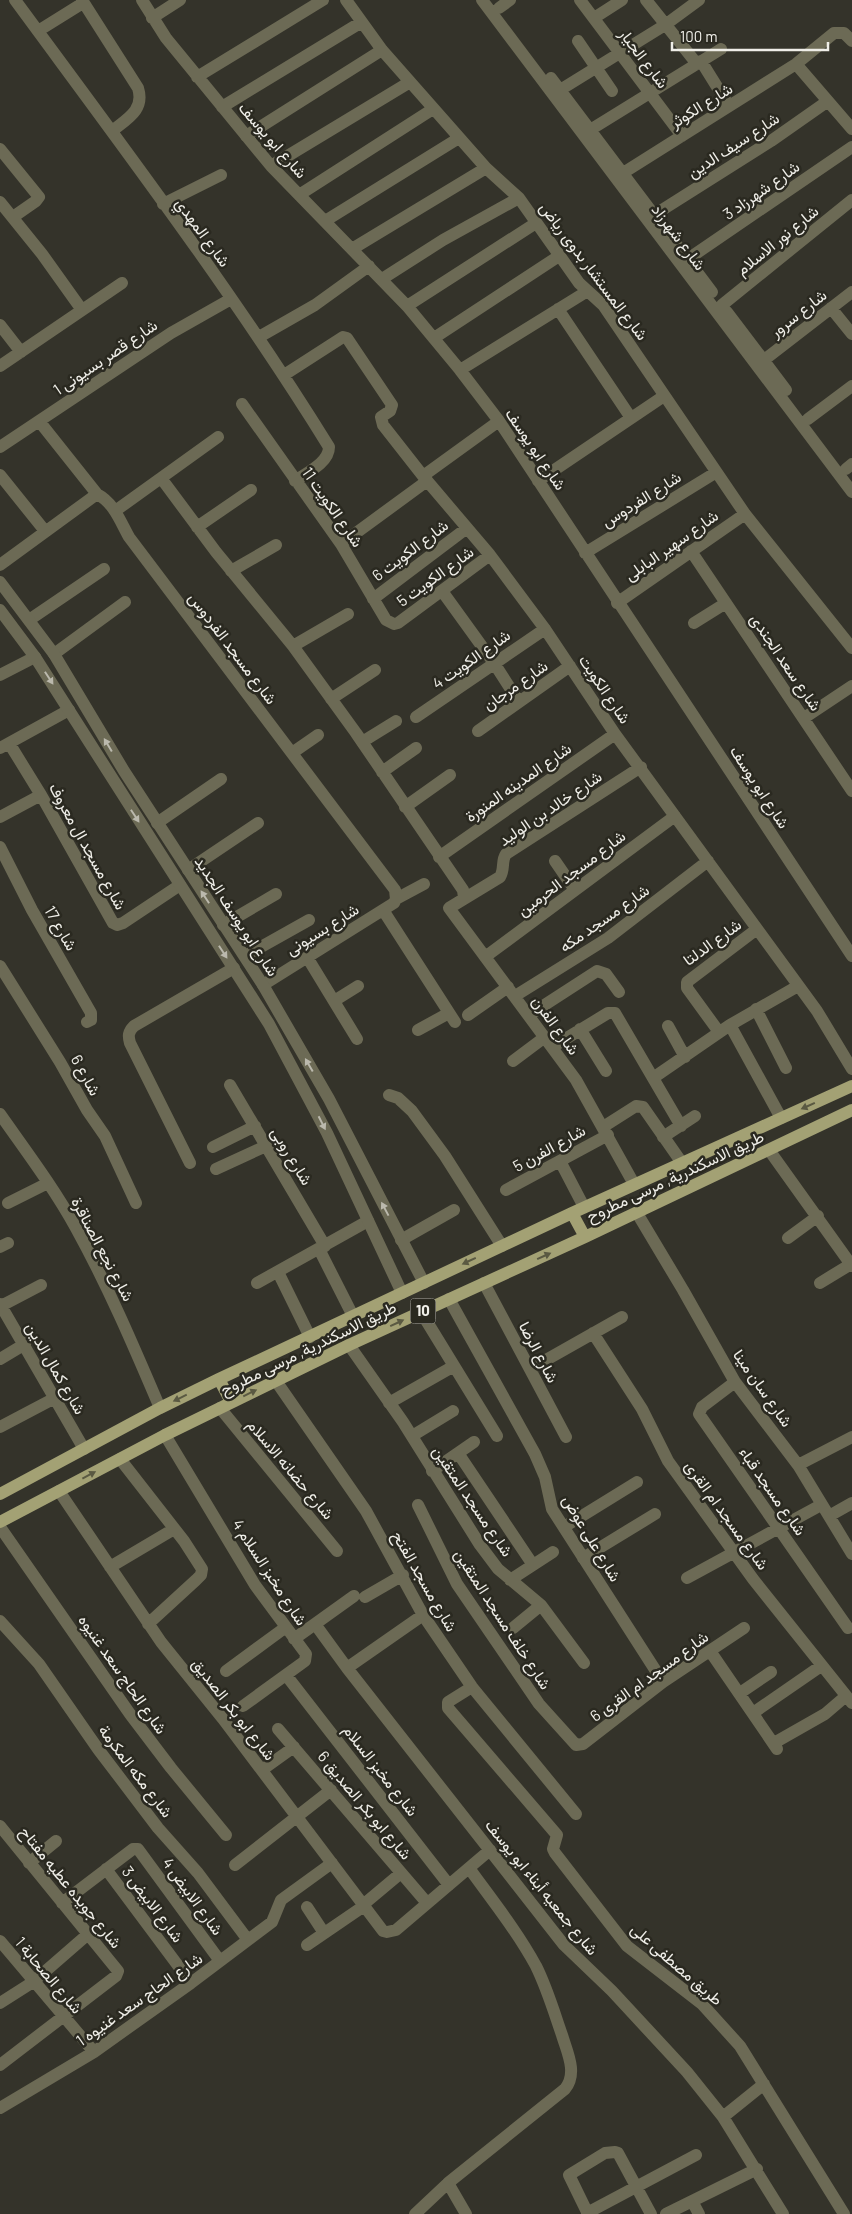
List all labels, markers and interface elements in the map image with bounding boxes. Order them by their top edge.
scale bar [672,20,828,52]
street label: شارع الجيار [613,23,673,93]
text: 100 m [680,27,718,45]
street label: شارع الكوثر [665,78,737,134]
street label: شارع ابو يوسف [233,98,312,184]
street label: شارع سيف الدين [683,108,784,184]
street label: شارع شهرزاد 3 [719,156,804,225]
street label: شارع المهدي [168,194,235,273]
street label: شارع المستشار بدوى رياض [534,198,653,345]
street label: شارع شهرزاد [646,200,710,275]
street label: شارع نور الاسلام [732,201,824,281]
street label: شارع سرور [765,285,832,344]
street label: شارع قصر بسيونى 1 [49,315,162,401]
street label: شارع ابو يوسف [500,404,571,495]
street label: شارع الكويت 11 [296,463,368,552]
street label: شارع الفردوس [597,467,686,533]
street label: شارع سهير البابلى [620,505,723,586]
street label: شارع الكويت 6 [368,515,453,587]
street label: شارع الكويت 5 [393,541,479,612]
street label: شارع مسجد الفردوس [183,588,282,709]
street label: شارع سعد الجندى [744,609,826,716]
street label: شارع الكويت 4 [428,625,515,695]
street label: شارع الكويت [573,651,635,728]
street label: شارع مرجان [479,655,552,716]
one-way arrow [44,672,54,685]
street label: شارع المدينه المنورة [461,738,576,828]
one-way arrow [104,739,113,752]
street label: شارع ابو يوسف [724,742,794,833]
street label: شارع خالد بن الوليد [494,766,607,852]
street label: شارع مسجد ال معروف [43,779,131,914]
one-way arrow [131,809,140,822]
street label: شارع مسجد الحرمين [513,826,630,922]
street label: شارع ابو يوسف الجديد [189,852,283,981]
street label: شارع مسجد مكه [555,880,654,958]
one-way arrow [201,890,210,904]
street label: شارع بسيونى [282,899,363,961]
street label: شارع 17 [38,902,82,955]
street label: شارع الدلتا [679,914,746,971]
one-way arrow [219,946,228,959]
street label: شارع الفرن [526,992,584,1060]
street label: شارع 6 [65,1051,105,1100]
one-way arrow [305,1058,314,1071]
one-way arrow [801,1102,815,1110]
one-way arrow [318,1116,326,1130]
street label: شارع الفرن 5 [509,1120,590,1178]
street label: شارع روبى [265,1123,317,1190]
street label: طريق الاسكندرية, مرسى مطروح [583,1126,768,1228]
street label: شارع نجع الصناقرة [65,1194,139,1305]
one-way arrow [381,1201,389,1216]
one-way arrow [537,1251,551,1259]
one-way arrow [462,1258,476,1266]
street label: طريق الاسكندرية, مرسى مطروح [217,1297,400,1401]
road number: 10 [410,1298,436,1324]
street label: شارع كمال الدين [20,1318,90,1419]
street label: شارع الرضا [513,1318,563,1387]
one-way arrow [389,1319,404,1328]
street label: شارع سان مينا [727,1345,797,1432]
one-way arrow [243,1389,257,1397]
one-way arrow [173,1394,187,1402]
street label: شارع حضانه الاسلام [242,1415,339,1524]
street label: شارع مسجد المتقين [427,1442,518,1561]
street label: شارع مسجد قباء [733,1443,811,1540]
street label: شارع مسجد ام القرى [679,1456,773,1575]
one-way arrow [82,1471,97,1479]
street label: شارع على عوض [557,1491,626,1586]
street label: شارع مخبز السلام 4 [227,1515,312,1630]
street label: شارع مسجد الفتح [386,1527,462,1636]
street label: شارع خلف مسجد المتقين [448,1545,556,1694]
street label: شارع الحاج سعد غنيوه [73,1610,172,1739]
street label: شارع مسجد ام القرى 6 [586,1626,713,1727]
street label: شارع ابو بكر الصديق [186,1654,280,1765]
street label: شارع مخبز السلام [337,1720,423,1821]
street label: شارع مكه المكرمة [93,1721,177,1823]
street label: شارع ابو بكر الصديق 6 [312,1747,416,1865]
street label: شارع جمعيه أبناء ابو يوسف [480,1815,603,1960]
street label: شارع جويده عطيه مفتاح [14,1822,126,1953]
street label: شارع الابيض 4 [157,1853,228,1940]
street label: شارع الابيض 3 [116,1862,188,1947]
street label: طريق مصطفى على [626,1919,727,2010]
street label: شارع الصحابة 1 [9,1932,87,2019]
street label: شارع الحاج سعد غنيوه 1 [72,1948,207,2052]

